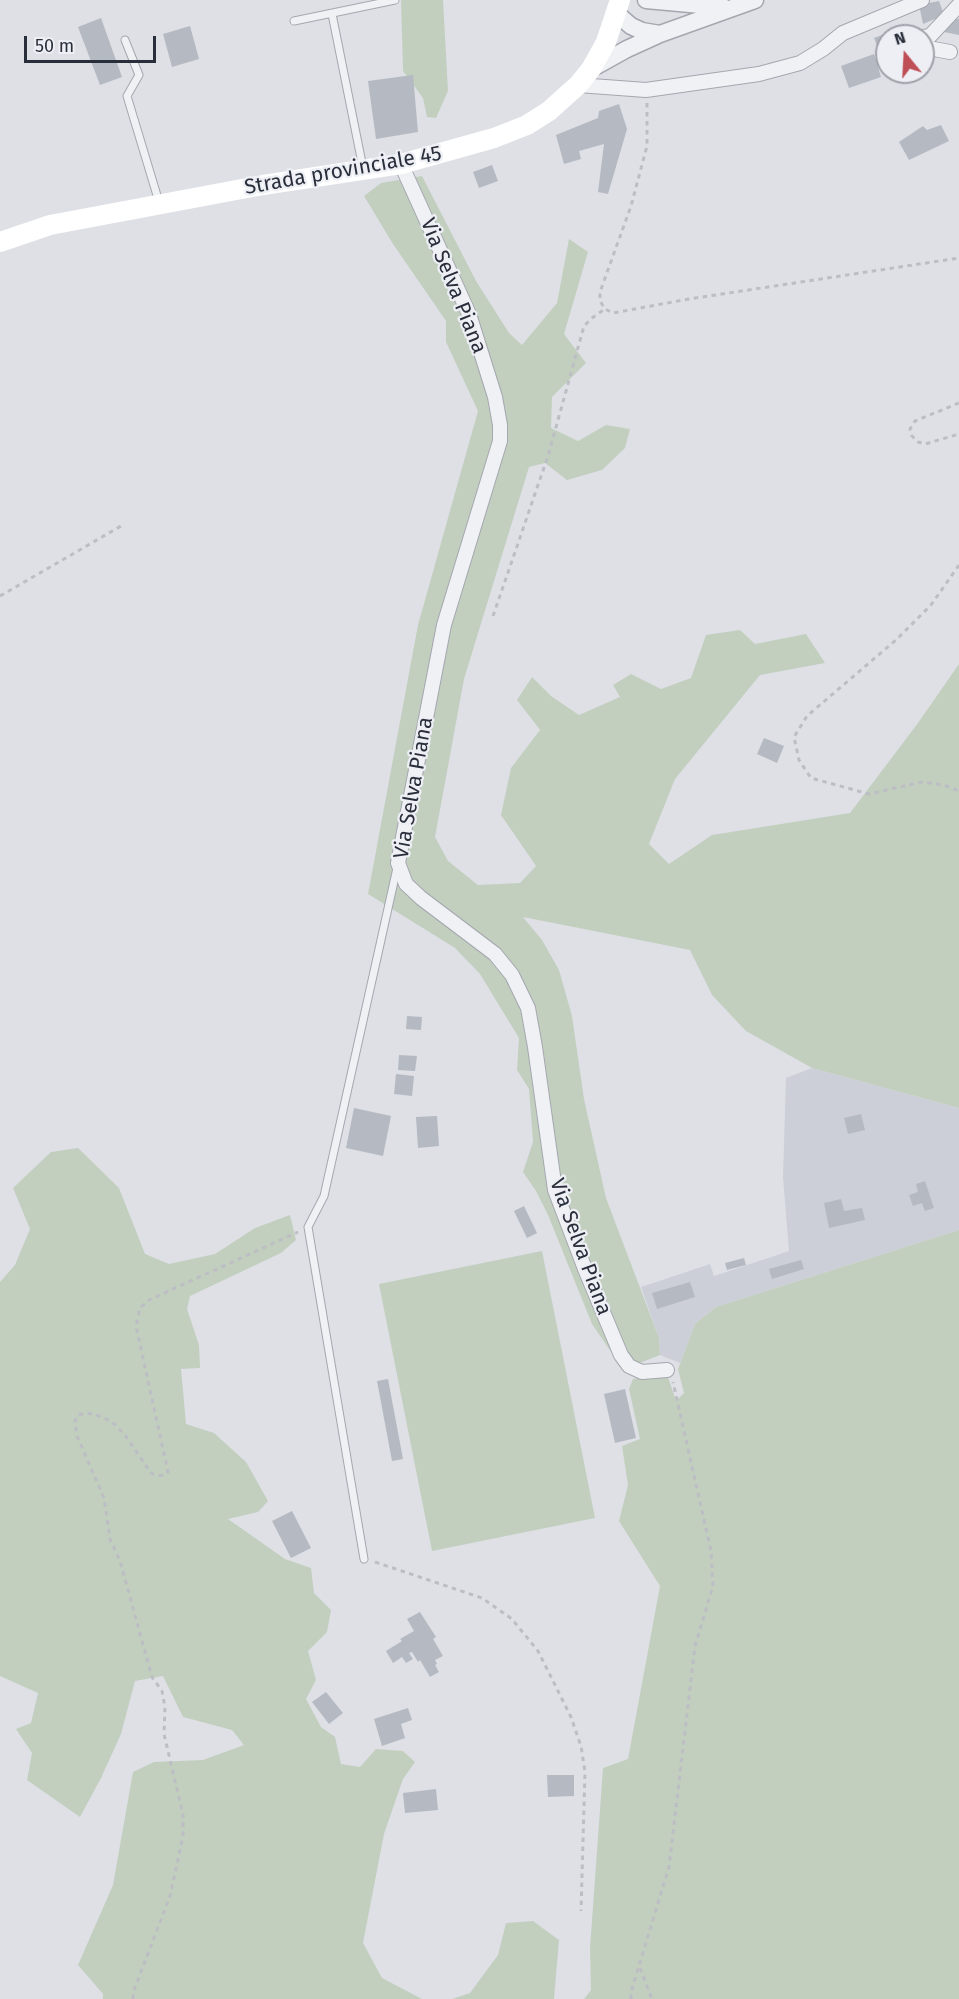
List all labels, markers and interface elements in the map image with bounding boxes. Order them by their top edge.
scale bar [27,24,159,62]
north arrow [875,24,935,84]
text: N [892,28,908,49]
text: 50 m [35,35,74,57]
street label: Strada provinciale 45 [242,141,444,201]
street label: Via Selva Piana [414,215,492,357]
street label: Via Selva Piana [389,715,439,861]
street label: Via Selva Piana [544,1175,616,1319]

